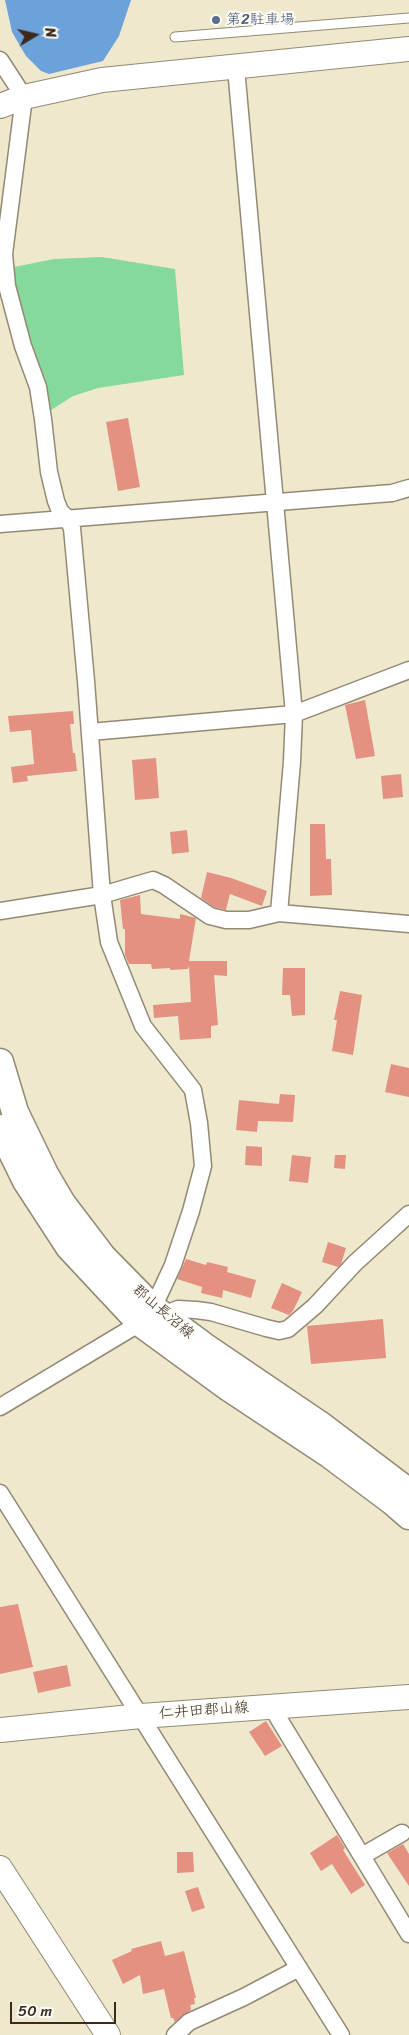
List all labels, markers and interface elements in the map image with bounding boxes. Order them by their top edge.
north arrow [10,10,60,60]
place label: 第2駐車場 [226,11,295,29]
marker: 第2駐車場 [210,14,222,26]
text: N [37,26,63,39]
street label: 郡山長沼線 [128,1281,198,1343]
street label: 仁井田郡山線 [158,1699,250,1723]
scale bar [12,1992,119,2024]
text: 50 m [18,1998,52,2024]

